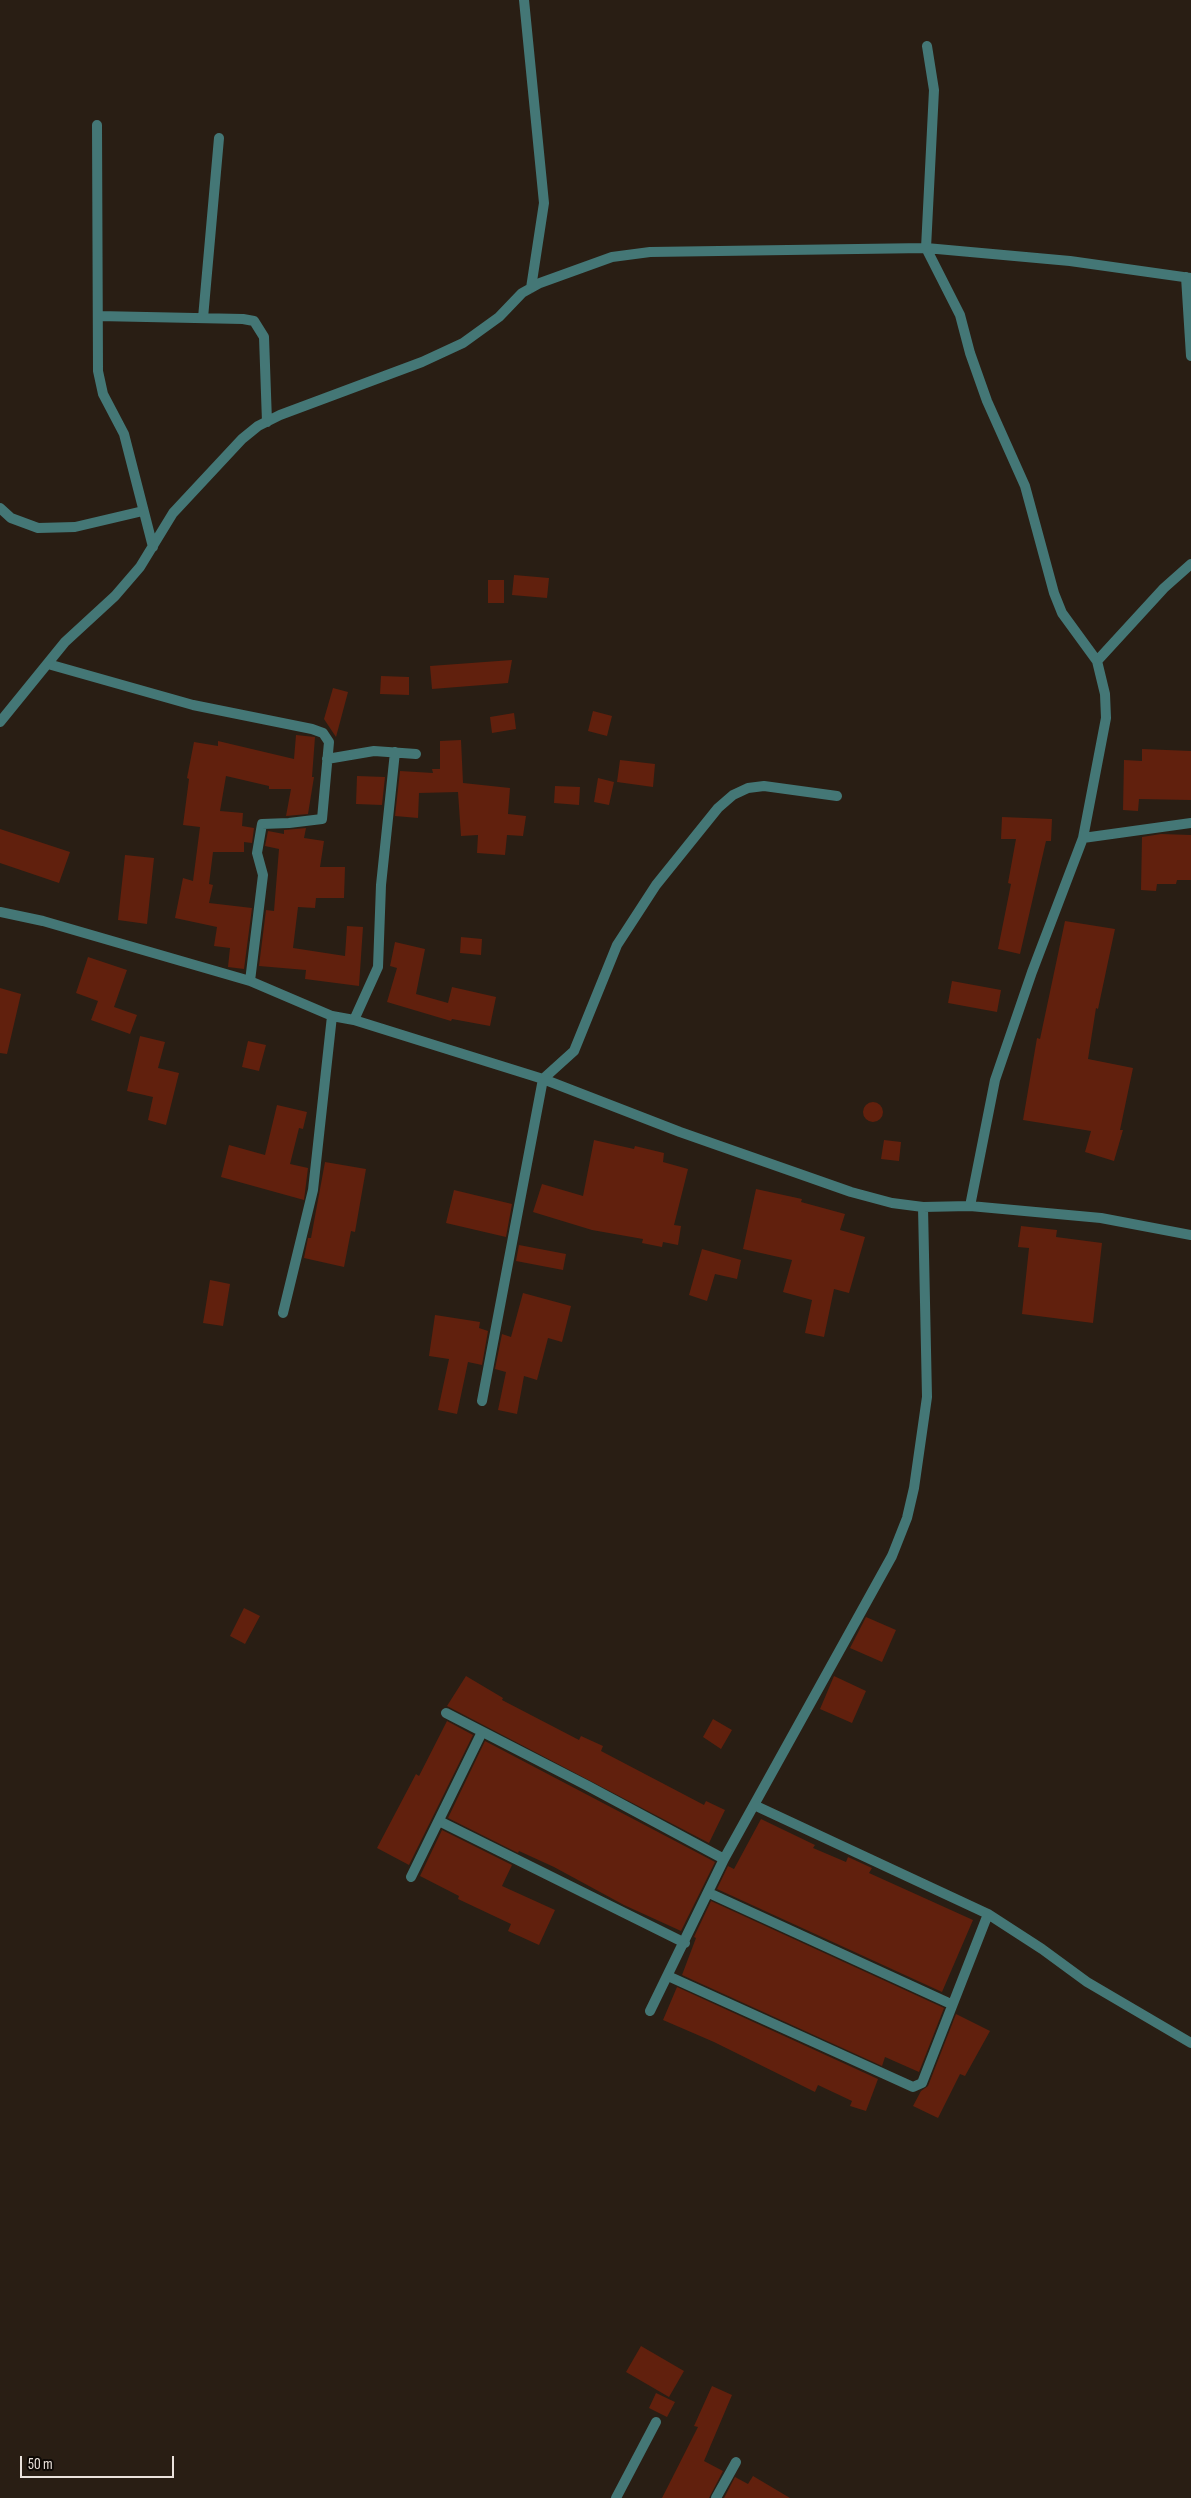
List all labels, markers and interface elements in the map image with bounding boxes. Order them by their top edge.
scale bar [22,2446,176,2478]
text: 50 m [28,2455,53,2474]

